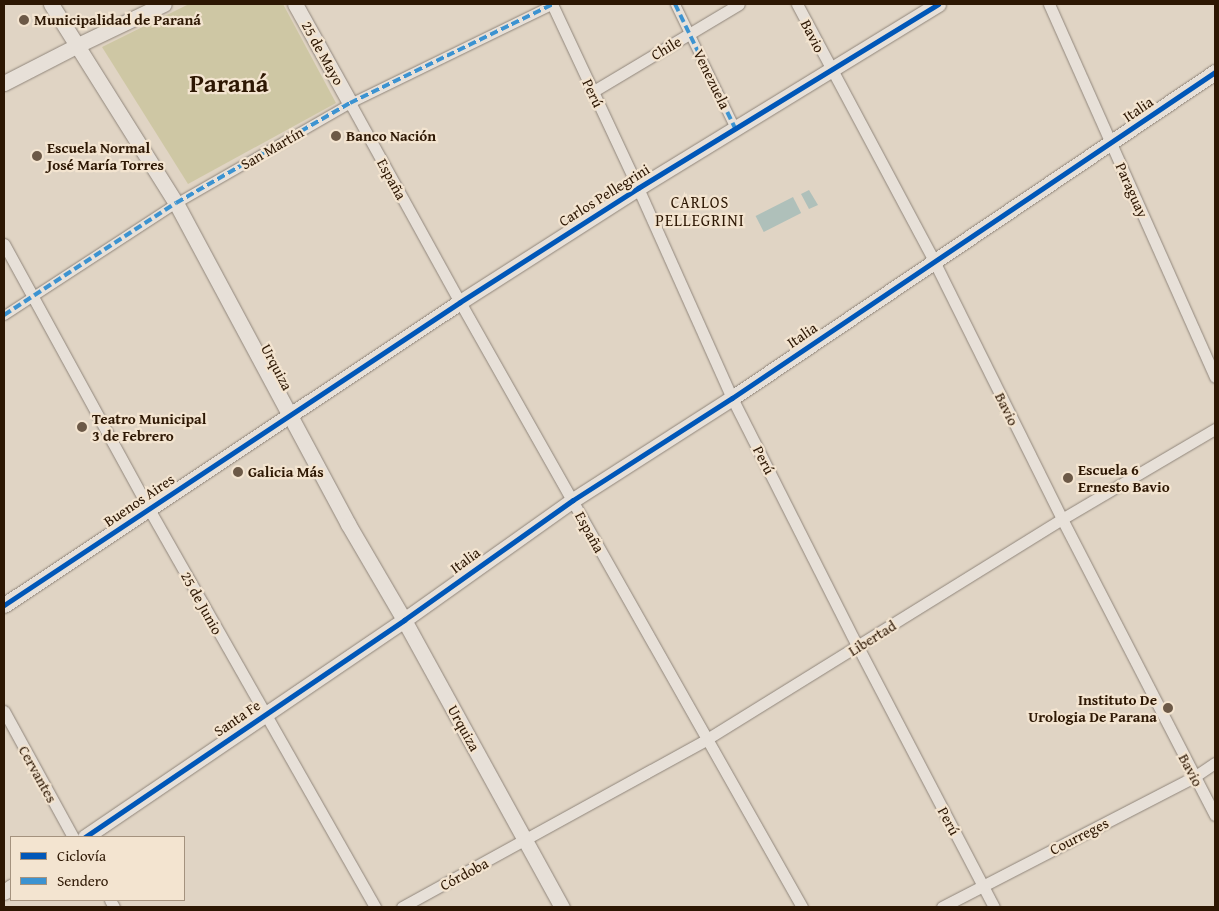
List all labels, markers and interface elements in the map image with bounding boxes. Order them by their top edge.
place label: Municipalidad de Paraná [34,11,201,29]
marker: Municipalidad de Paraná [18,14,30,26]
street label: Bavio [797,16,829,56]
street label: 25 de Mayo [298,18,348,88]
street label: Chile [648,32,684,64]
street label: Venezuela [690,46,734,112]
district label: Paraná [189,68,269,98]
street label: Perú [579,76,607,110]
street label: Italia [1119,92,1157,126]
street label: San Martín [237,123,307,173]
place label: Banco Nación [346,127,436,145]
marker: Banco Nación [330,130,342,142]
place label: Escuela Normal José María Torres [47,138,164,173]
marker: Escuela Normal José María Torres [31,150,43,162]
street label: España [373,155,411,203]
street label: Carlos Pellegrini [555,160,653,230]
street label: Paraguay [1112,160,1152,220]
district label: CARLOS PELLEGRINI [654,192,746,230]
street label: Italia [783,318,821,352]
street label: Urquiza [257,341,297,393]
street label: Bavio [991,389,1023,429]
place label: Teatro Municipal 3 de Febrero [92,409,206,444]
marker: Teatro Municipal 3 de Febrero [76,421,88,433]
street label: Perú [749,443,779,477]
place label: Escuela 6 Ernesto Bavio [1078,460,1170,495]
place label: Galicia Más [248,463,324,481]
marker: Galicia Más [232,466,244,478]
street label: Buenos Aires [100,470,178,530]
marker: Escuela 6 Ernesto Bavio [1062,472,1074,484]
street label: España [571,508,609,556]
street label: Italia [447,543,483,577]
street label: 25 de Junio [177,568,227,638]
street label: Libertad [845,616,899,660]
place label: Instituto De Urologia De Parana [1028,690,1157,725]
street label: Santa Fe [210,696,264,740]
marker: Instituto De Urologia De Parana [1161,701,1175,715]
street label: Urquiza [444,702,484,754]
street label: Cervantes [15,742,61,806]
street label: Bavio [1175,750,1207,790]
street label: Perú [934,804,964,838]
street label: Courreges [1047,814,1111,858]
legend [10,836,185,901]
text: Ciclovía [57,845,106,866]
street label: Córdoba [437,854,491,894]
text: Sendero [57,870,108,891]

